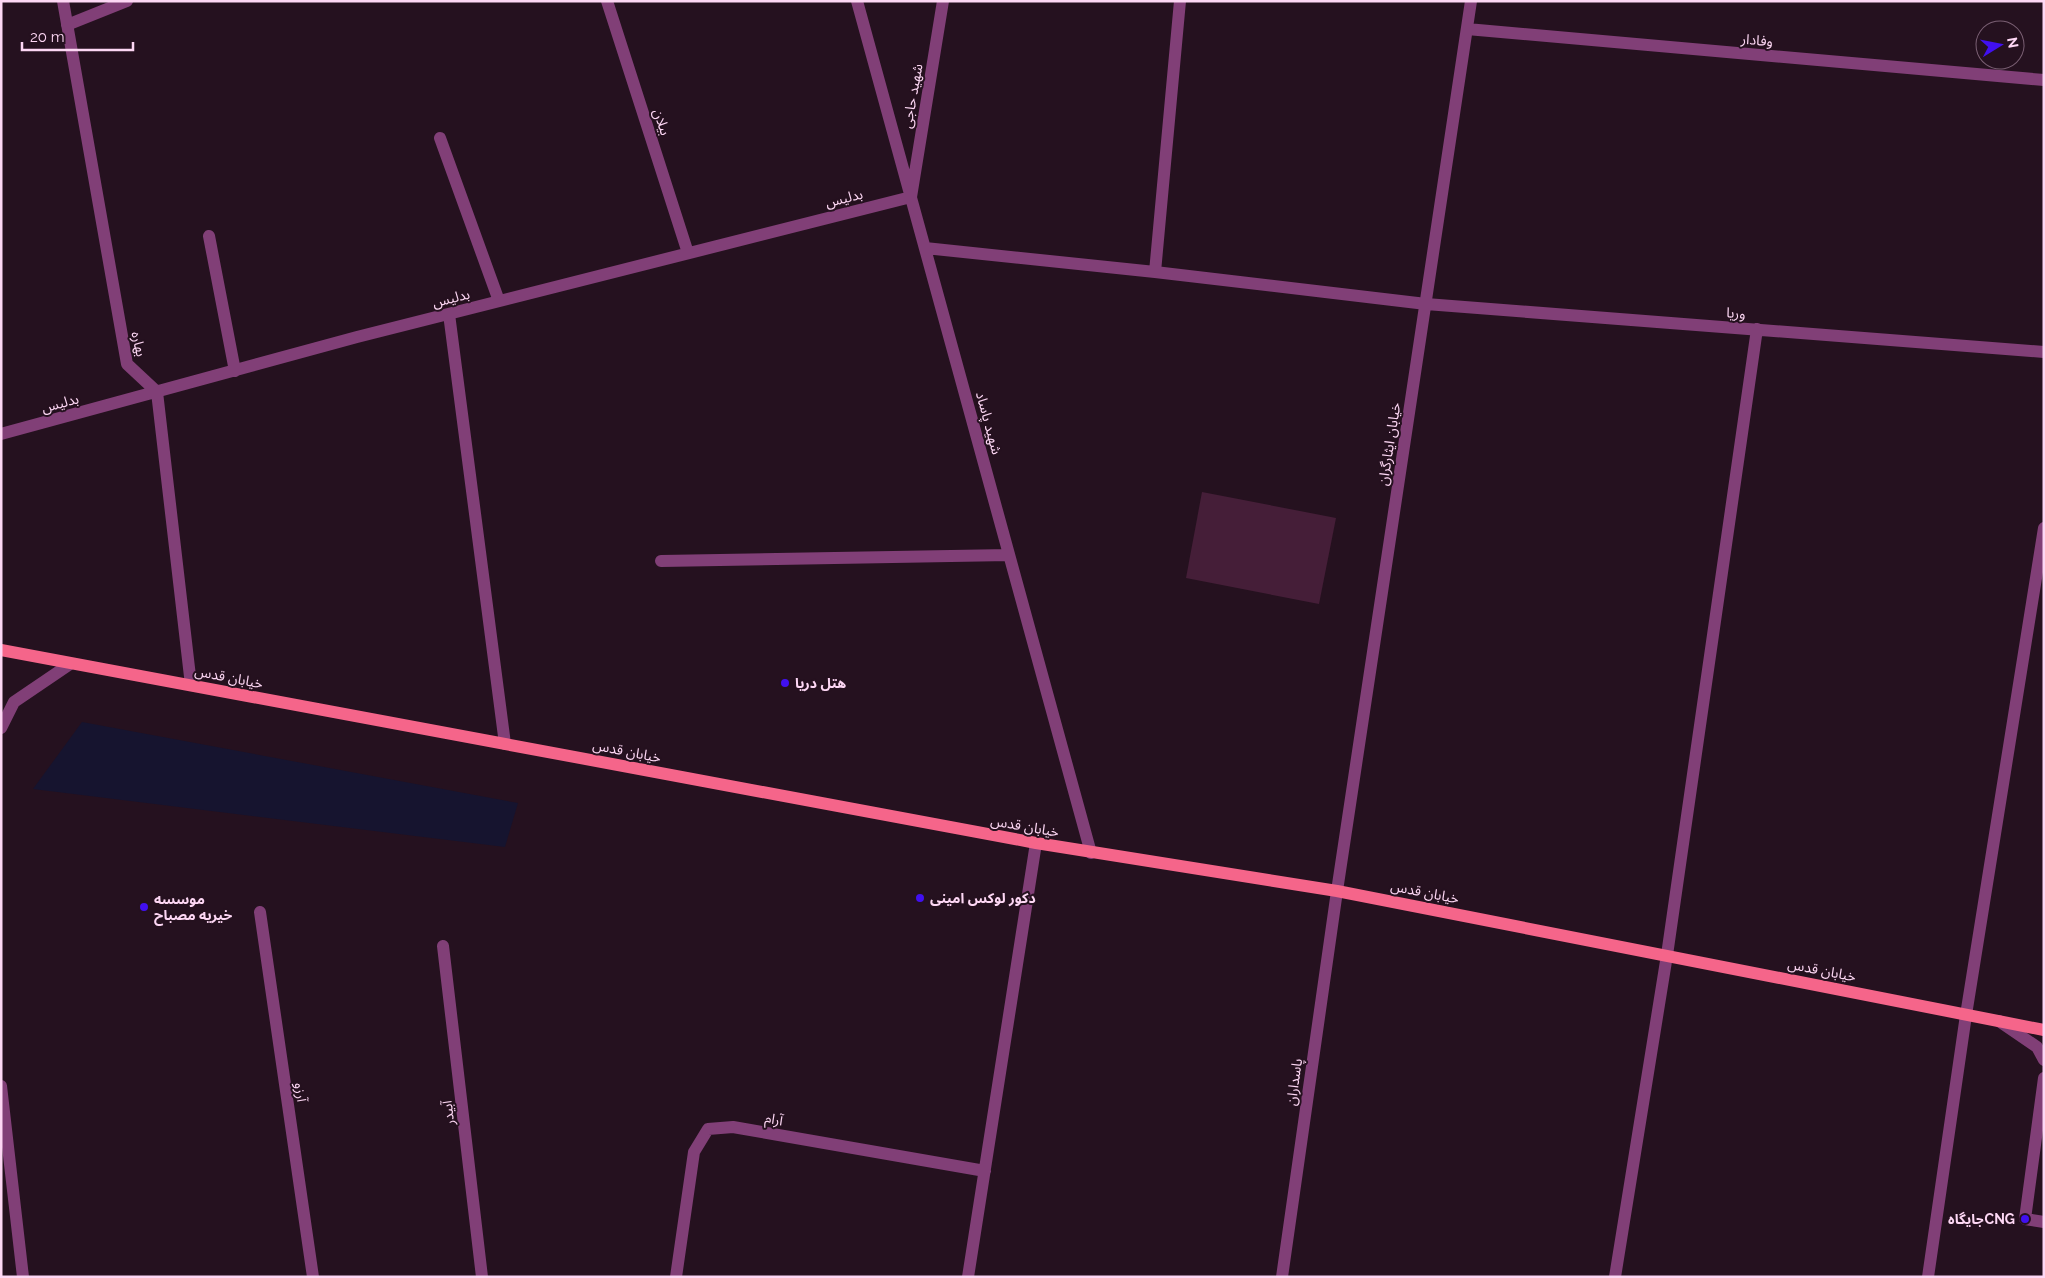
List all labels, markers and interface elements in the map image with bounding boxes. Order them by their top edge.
scale bar [22,20,134,52]
north arrow [1975,20,2025,70]
text: 20 m [30,28,65,46]
street label: وفادار [1739,31,1774,50]
text: N [2004,36,2022,49]
street label: شهید حاجی [898,62,927,130]
street label: بیلان [649,107,674,138]
street label: بدلیس [824,186,865,211]
street label: بدلیس [431,286,472,311]
street label: وریا [1726,304,1746,323]
street label: بهاره [127,330,150,359]
street label: بدلیس [40,390,81,417]
street label: شهید پاساد [971,390,1005,457]
street label: خیابان ایثارگران [1375,401,1404,487]
street label: خیابان قدس [193,663,264,692]
place label: هتل دریا [795,675,846,692]
marker: هتل دریا [779,677,791,689]
street label: خیابان قدس [591,737,662,766]
street label: خیابان قدس [989,812,1060,841]
street label: خیابان قدس [1389,878,1460,907]
place label: دکور لوکس امینی [930,890,1036,907]
place label: موسسه خیریه مصباح [154,891,232,926]
marker: دکور لوکس امینی [914,892,926,904]
marker: موسسه خیریه مصباح [138,901,150,913]
street label: خیابان قدس [1786,956,1857,985]
street label: پاسداران [1283,1057,1307,1107]
street label: آرزو [291,1081,310,1104]
street label: آبیدر [438,1099,459,1127]
street label: آرام [763,1110,785,1132]
place label: جایگاهCNG [1948,1211,2015,1227]
marker: جایگاهCNG [2019,1213,2031,1225]

